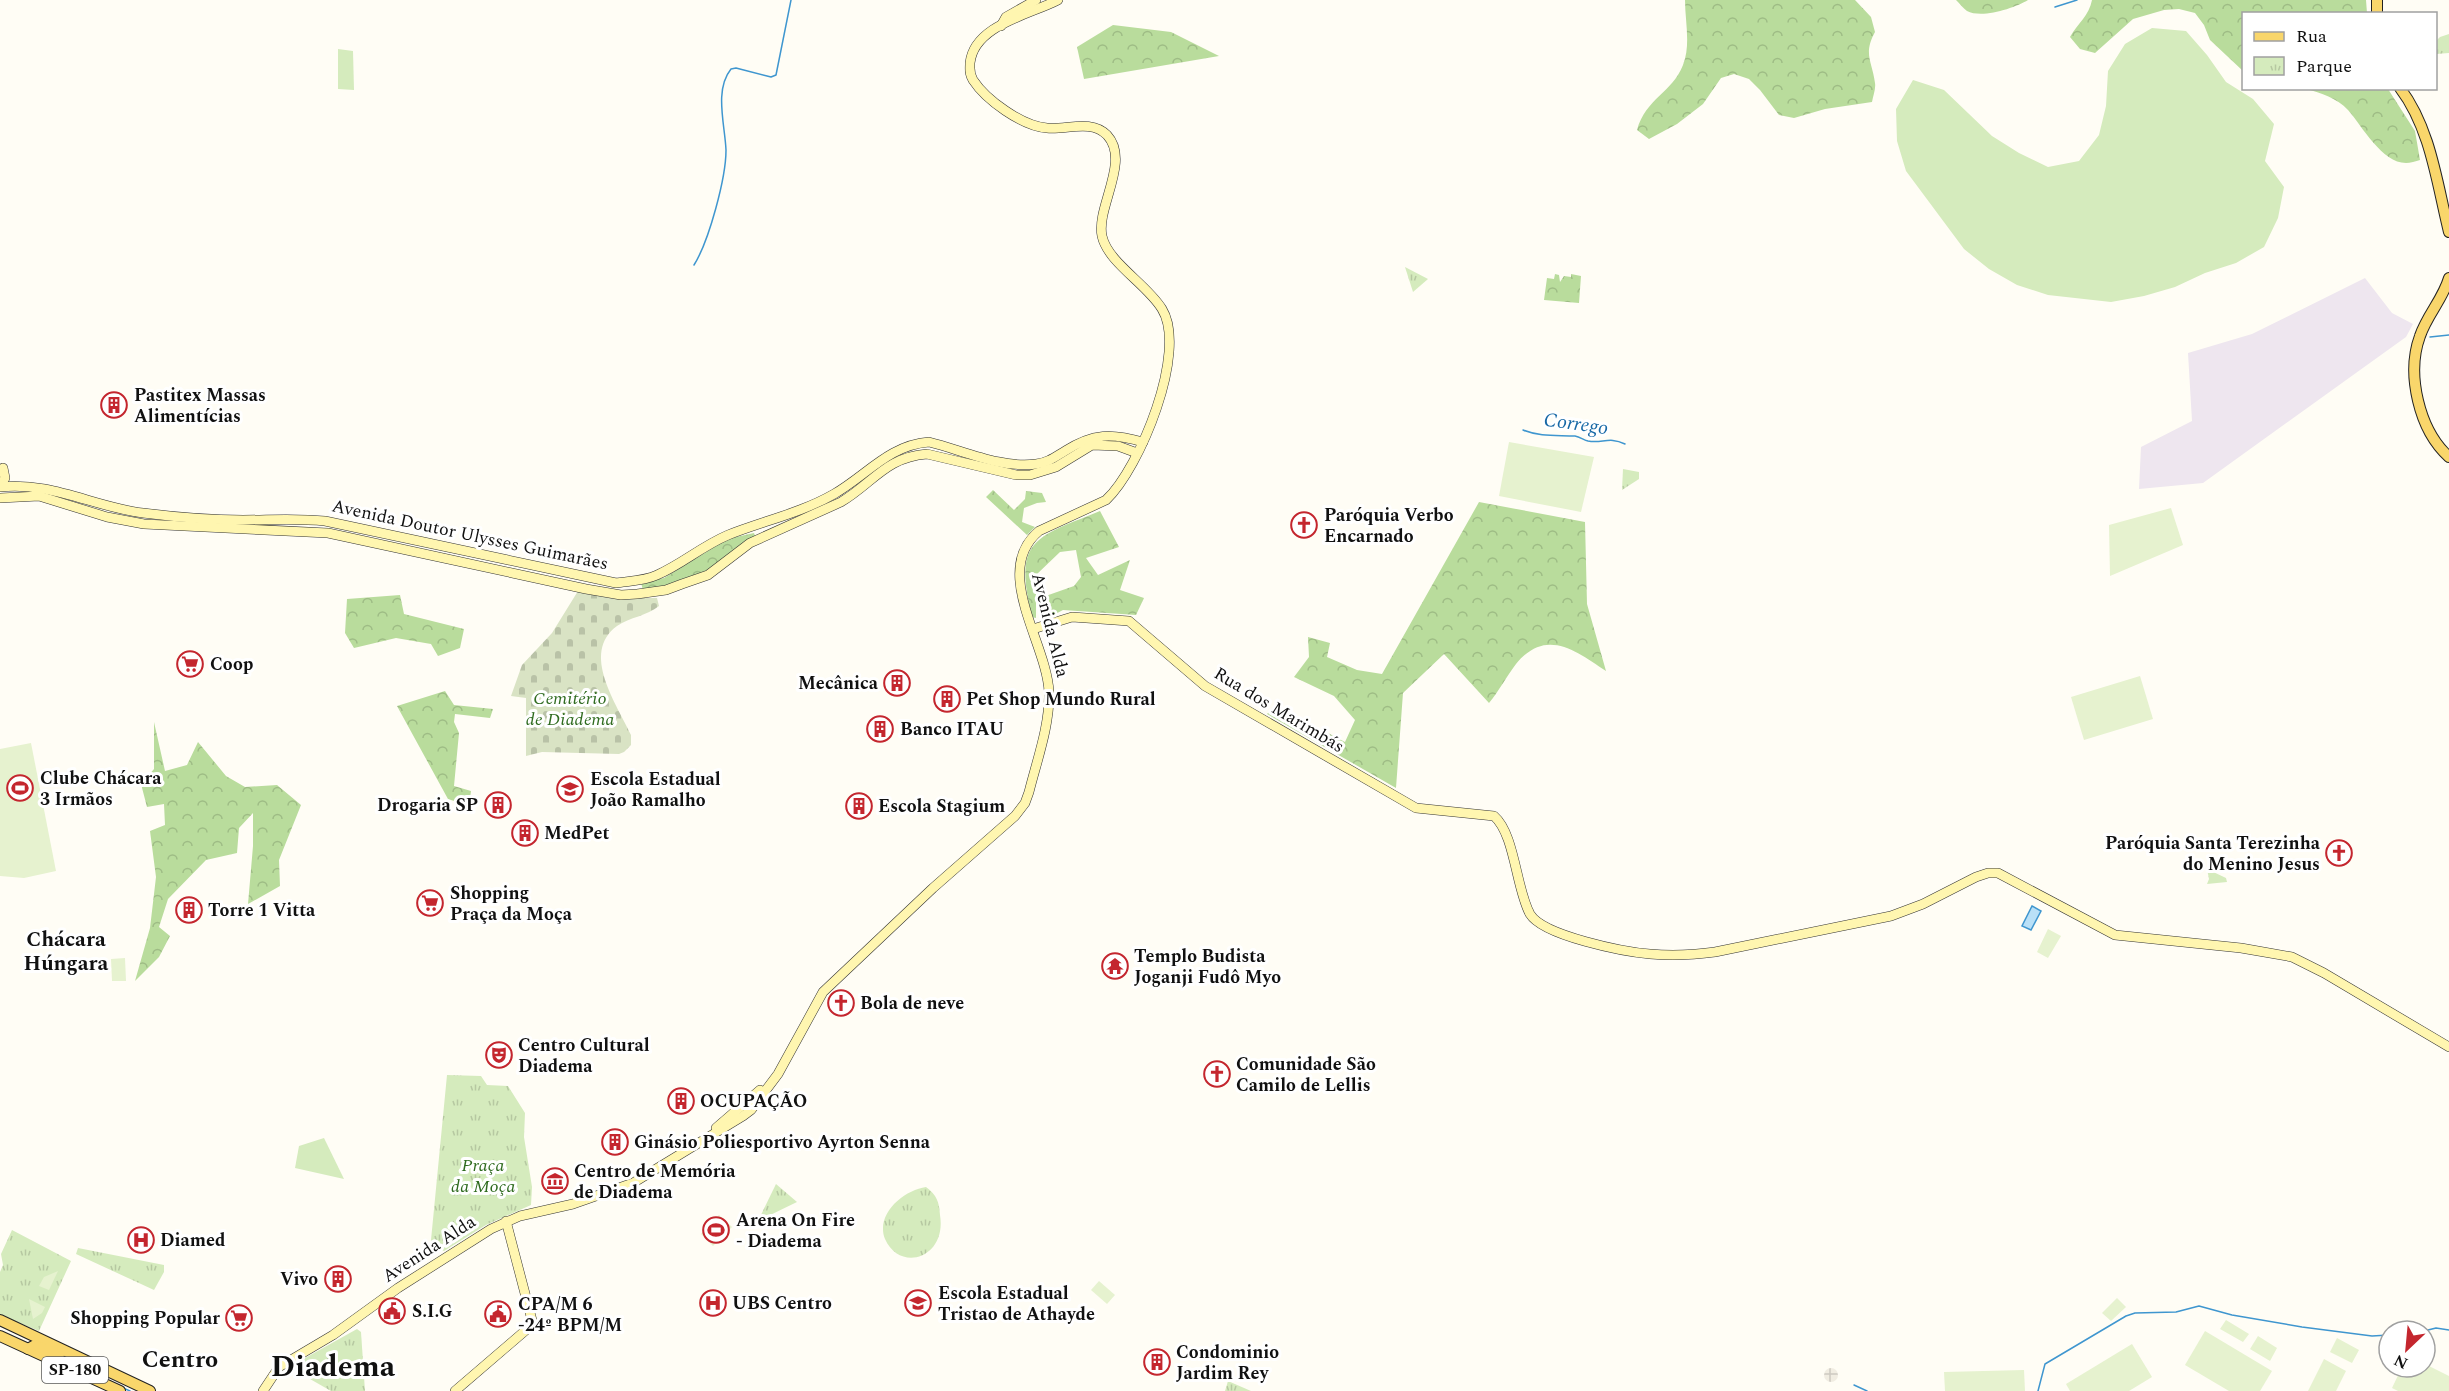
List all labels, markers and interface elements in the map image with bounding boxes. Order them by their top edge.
legend [2242,12,2437,90]
text: Rua [2296,23,2327,50]
text: Parque [2296,53,2352,80]
place label: Pastitex Massas Alimentícias [134,382,266,430]
building icon: Pastitex Massas Alimentícias [99,390,129,420]
water label: Corrego [1542,405,1610,443]
street label: Avenida Doutor Ulysses Guimarães [329,492,611,578]
place label: Paróquia Verbo Encarnado [1324,502,1454,550]
church icon: Paróquia Verbo Encarnado [1289,510,1319,540]
street label: Avenida Alda [1024,570,1076,680]
supermarket icon: Coop [175,649,205,679]
place label: Coop [210,651,253,678]
street label: Rua dos Marimbás [1209,660,1349,760]
building icon: Mecânica [882,668,912,698]
place label: Mecânica [798,670,879,697]
building icon: Pet Shop Mundo Rural [932,684,962,714]
park label: Cemitério de Diadema [526,685,614,733]
place label: Pet Shop Mundo Rural [966,686,1156,713]
building icon: Banco ITAU [865,714,895,744]
place label: Banco ITAU [900,716,1004,743]
place label: Clube Chácara 3 Irmãos [40,765,162,813]
place label: Escola Estadual João Ramalho [590,766,721,814]
sports icon: Clube Chácara 3 Irmãos [5,773,35,803]
school or university icon: Escola Estadual João Ramalho [555,774,585,804]
building icon: Drogaria SP [483,790,513,820]
building icon: Escola Stagium [844,791,874,821]
place label: Drogaria SP [377,792,478,819]
place label: Escola Stagium [878,793,1005,820]
building icon: MedPet [510,818,540,848]
place label: MedPet [544,820,610,847]
place label: Paróquia Santa Terezinha do Menino Jesus [2105,830,2321,878]
church icon: Paróquia Santa Terezinha do Menino Jesus [2324,838,2354,868]
place label: Shopping Praça da Moça [450,880,573,928]
supermarket icon: Shopping Praça da Moça [415,888,445,918]
building icon: Torre 1 Vitta [174,895,204,925]
place label: Torre 1 Vitta [208,897,316,924]
district label: Chácara Húngara [24,924,109,980]
place label: Templo Budista Joganji Fudô Myo [1134,943,1281,991]
temple icon: Templo Budista Joganji Fudô Myo [1100,951,1130,981]
church icon: Bola de neve [826,988,856,1018]
place label: Bola de neve [860,990,964,1017]
place label: Centro Cultural Diadema [518,1032,650,1080]
theatre icon: Centro Cultural Diadema [484,1040,514,1070]
place label: Comunidade São Camilo de Lellis [1236,1051,1376,1099]
church icon: Comunidade São Camilo de Lellis [1202,1059,1232,1089]
building icon: OCUPAÇÃO [666,1086,696,1116]
place label: OCUPAÇÃO [700,1088,807,1115]
building icon: Ginásio Poliesportivo Ayrton Senna [600,1127,630,1157]
place label: Ginásio Poliesportivo Ayrton Senna [634,1129,931,1156]
park label: Praça da Moça [451,1152,515,1200]
place label: Centro de Memória de Diadema [574,1158,736,1206]
museum icon: Centro de Memória de Diadema [540,1166,570,1196]
place label: Arena On Fire - Diadema [736,1207,855,1255]
street label: Avenida Alda [377,1208,481,1289]
sports icon: Arena On Fire - Diadema [701,1215,731,1245]
hospital icon: Diamed [126,1225,156,1255]
place label: Diamed [160,1227,226,1254]
building icon: Vivo [323,1264,353,1294]
place label: Vivo [280,1266,318,1293]
place label: Escola Estadual Tristao de Athayde [938,1280,1095,1328]
hospital icon: UBS Centro [698,1288,728,1318]
school or university icon: Escola Estadual Tristao de Athayde [903,1288,933,1318]
place label: UBS Centro [732,1290,832,1317]
place label: CPA/M 6 -24º BPM/M [518,1291,622,1339]
public building icon: S.I.G [377,1296,407,1326]
place label: S.I.G [412,1298,453,1325]
public building icon: CPA/M 6 -24º BPM/M [483,1299,513,1329]
supermarket icon: Shopping Popular [224,1303,254,1333]
place label: Shopping Popular [70,1305,220,1332]
north arrow [2377,1319,2437,1379]
place label: Condominio Jardim Rey [1176,1339,1279,1387]
district label: Centro [142,1342,218,1378]
district label: Diadema [271,1344,396,1390]
building icon: Condominio Jardim Rey [1142,1347,1172,1377]
text: N [2390,1348,2412,1375]
road number: SP-180 [42,1357,108,1383]

